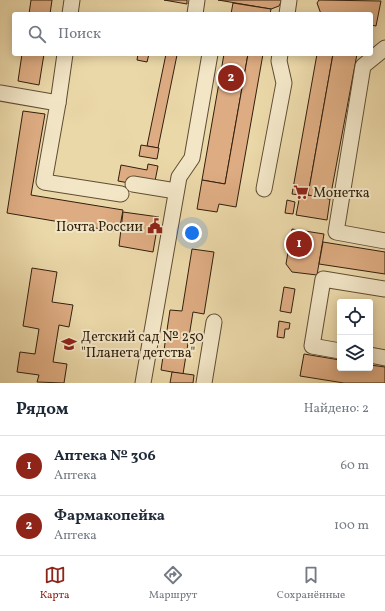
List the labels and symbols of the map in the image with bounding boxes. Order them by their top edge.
pin: 2 [218,63,244,93]
supermarket icon: Монетка [292,183,310,201]
place label: Монетка [313,184,370,203]
public building icon: Почта России [146,217,164,235]
place label: Почта России [56,218,143,237]
your location [182,223,202,243]
pin: 1 [286,229,312,259]
place label: Детский сад № 250 "Планета детства" [81,328,204,363]
school or university icon: Детский сад № 250 "Планета детства" [60,335,78,353]

